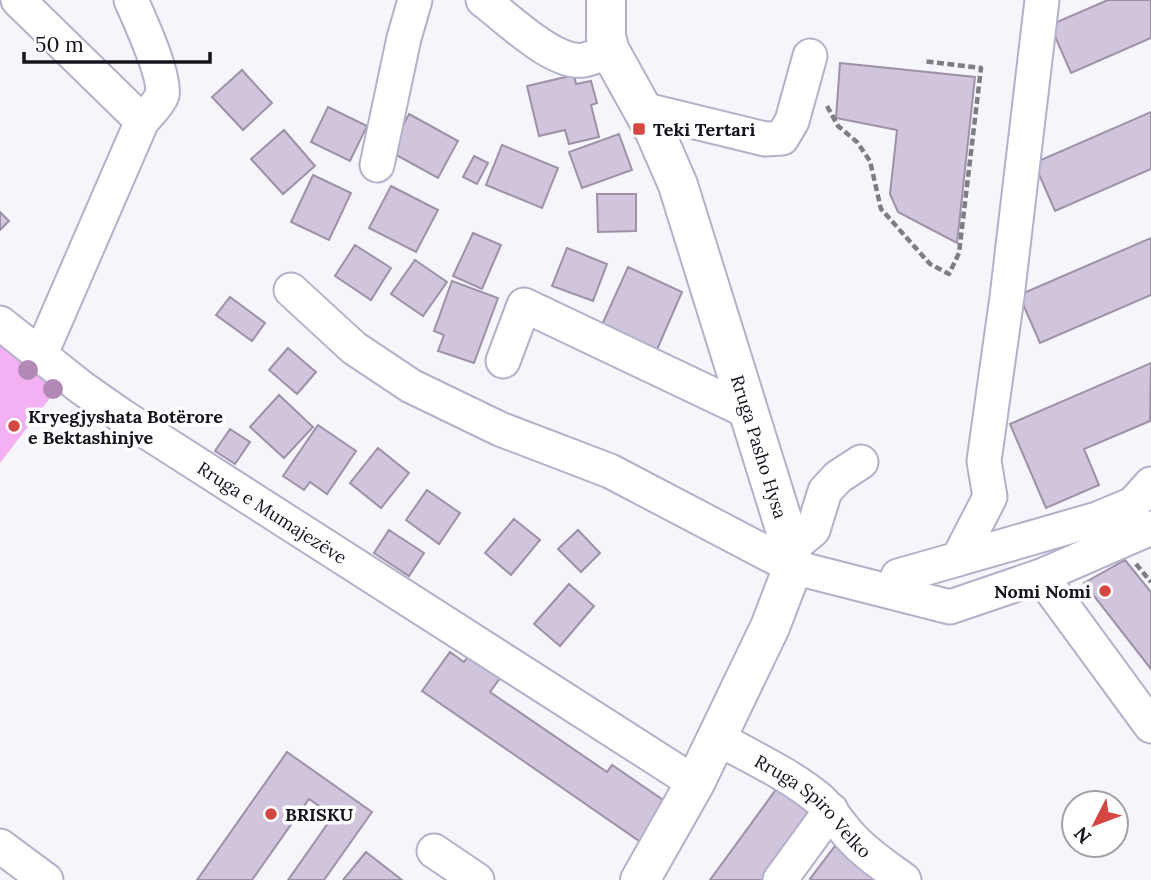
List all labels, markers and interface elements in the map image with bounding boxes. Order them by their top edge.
scale bar [24,21,210,65]
text: 50 m [35,31,84,58]
place label: Teki Tertari [653,118,755,141]
marker: Teki Tertari [631,121,647,137]
street label: Rruga Pasho Hysa [726,372,793,521]
place label: Kryegjyshata Botërore e Bektashinjve [28,405,223,449]
marker: Kryegjyshata Botërore e Bektashinjve [6,418,22,434]
street label: Rruga e Mumajezëve [193,456,352,569]
place label: Nomi Nomi [994,580,1091,603]
marker: Nomi Nomi [1097,583,1113,599]
street label: Rruga Spiro Velko [751,749,876,863]
north arrow [1060,789,1130,859]
place label: BRISKU [285,803,354,826]
marker: BRISKU [263,806,279,822]
text: N [1068,822,1096,849]

